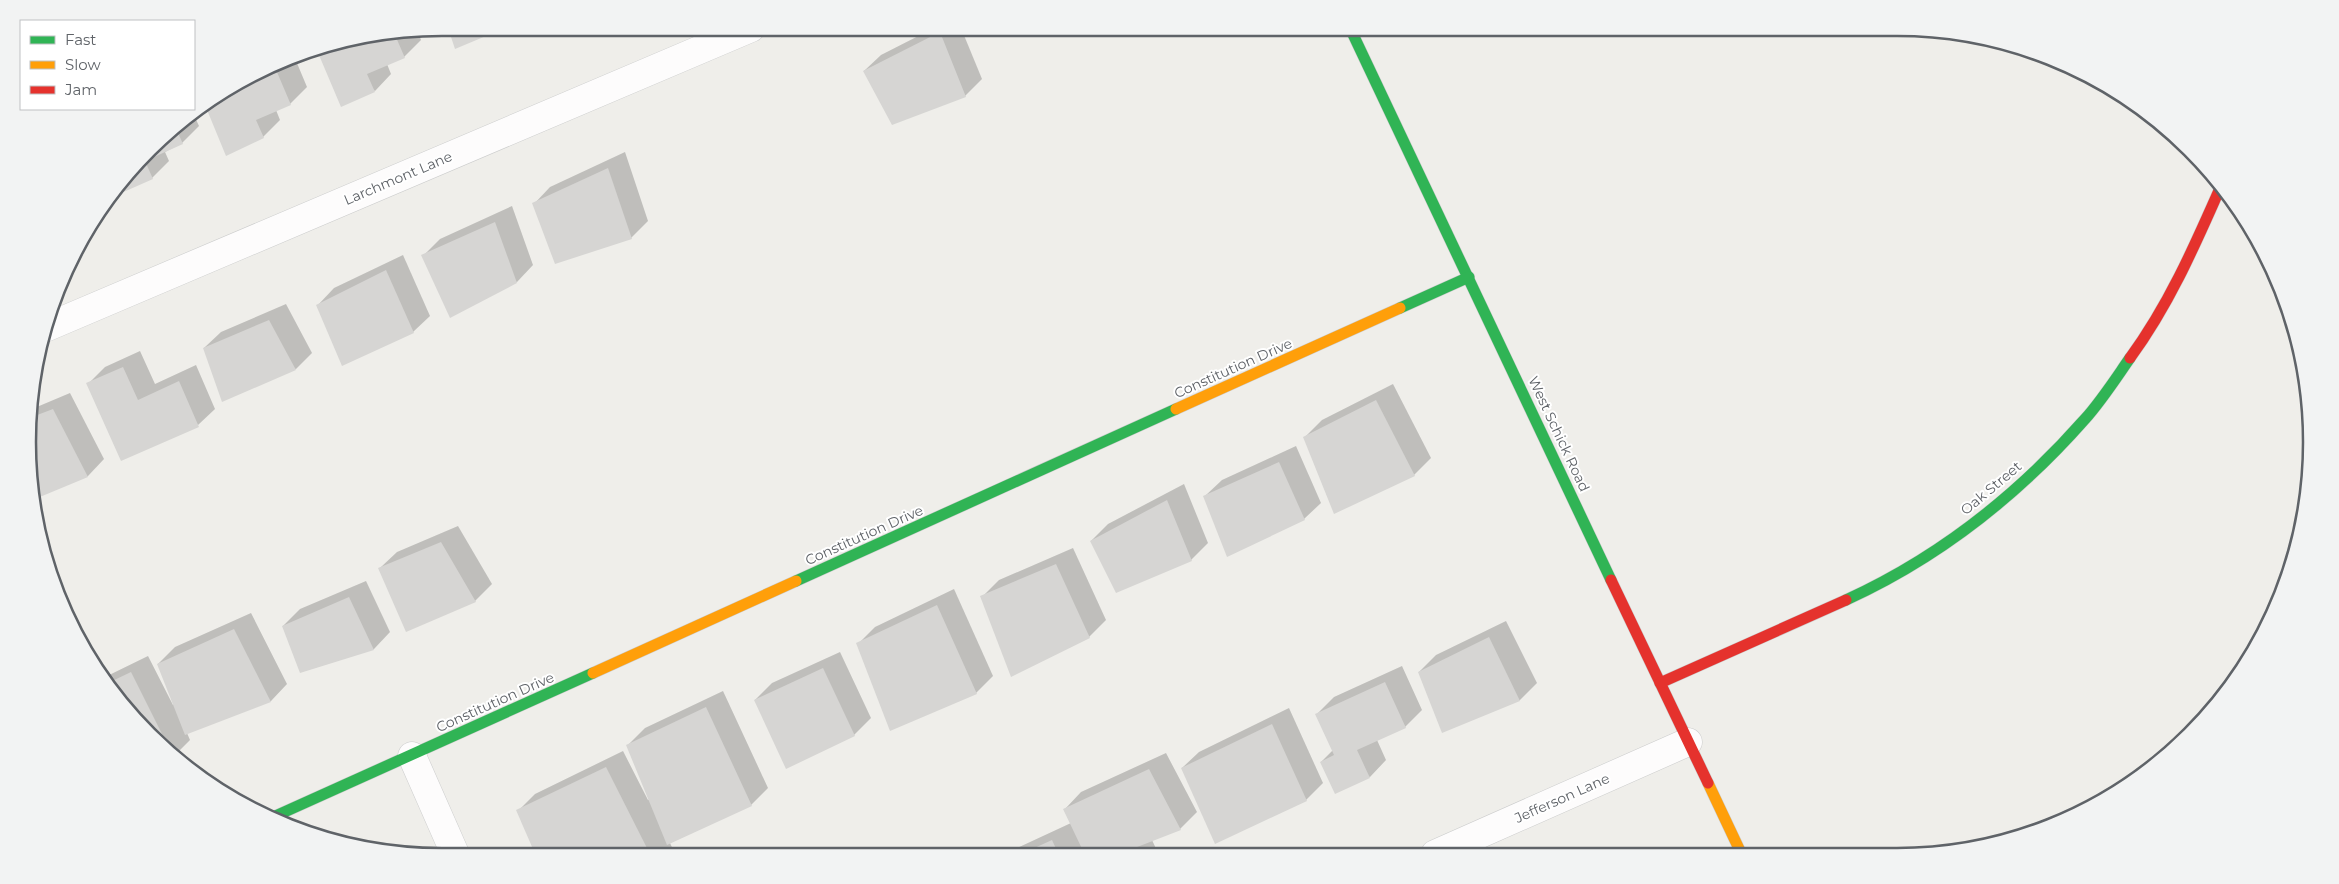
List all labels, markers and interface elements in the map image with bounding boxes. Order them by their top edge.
legend [20,20,195,110]
text: Fast [65,30,96,49]
text: Slow [65,55,101,74]
text: Jam [64,80,97,99]
street label: Larchmont Lane [341,147,455,209]
street label: Constitution Drive [1171,334,1295,402]
street label: West Schick Road [1524,373,1594,495]
street label: Oak Street [1957,457,2026,519]
street label: Constitution Drive [802,501,926,569]
street label: Constitution Drive [433,668,557,736]
street label: Jefferson Lane [1511,769,1612,827]

